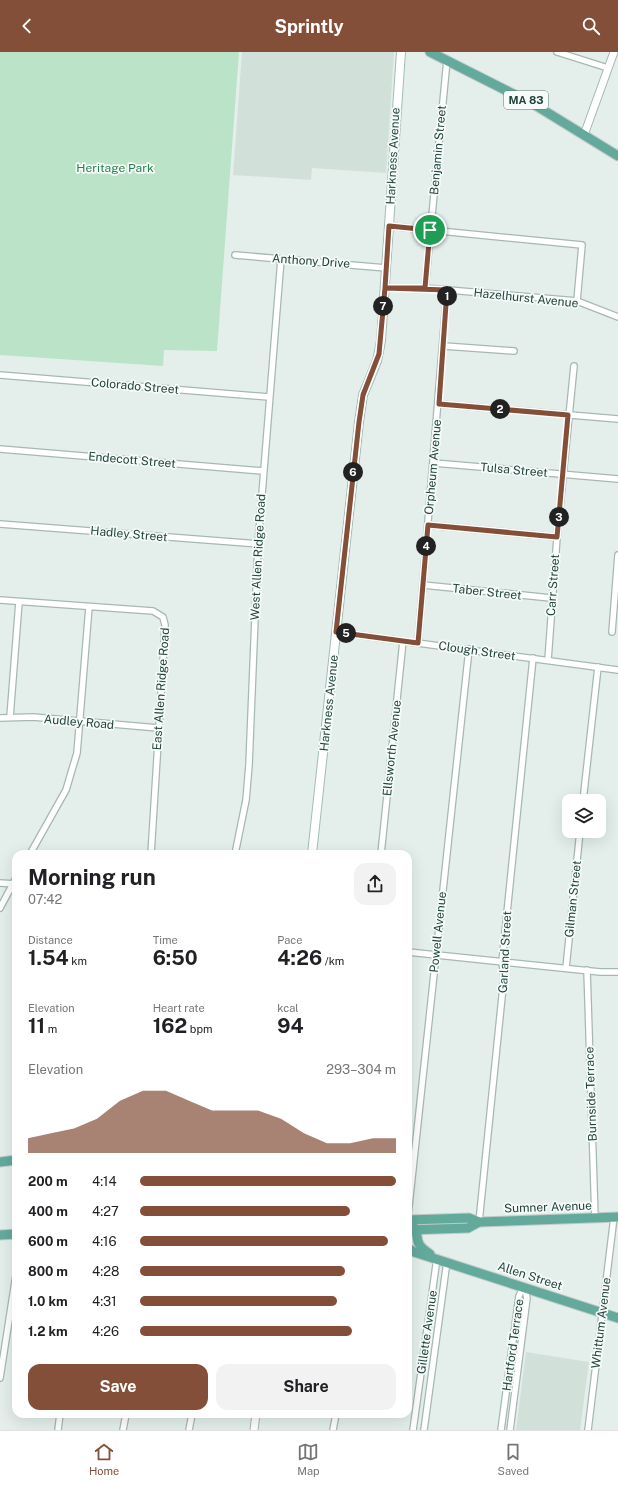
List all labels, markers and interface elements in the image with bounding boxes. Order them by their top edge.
icon: back [16,15,38,37]
icon: search [580,15,602,37]
text: Sprintly [274,16,344,37]
road number: MA 83 [504,91,548,109]
street label: Benjamin Street [427,104,449,195]
street label: Harkness Avenue [383,107,403,205]
park label: Heritage Park [76,161,154,175]
pin [413,213,447,247]
icon: arrive [419,219,441,241]
street label: Anthony Drive [271,251,351,271]
pin: 1 [437,286,457,306]
street label: Hazelhurst Avenue [473,286,579,310]
text: 1 [445,290,449,302]
pin: 7 [373,296,393,316]
text: 7 [380,300,386,312]
street label: Colorado Street [91,375,180,397]
pin: 2 [490,399,510,419]
text: 2 [497,403,504,415]
street label: Orpheum Avenue [422,418,444,515]
street label: Endecott Street [88,449,177,471]
street label: Tulsa Street [480,460,549,480]
pin: 6 [343,462,363,482]
text: 6 [349,466,357,478]
street label: West Allen Ridge Road [248,493,268,621]
pin: 3 [549,507,569,527]
text: 3 [555,511,563,523]
street label: Hadley Street [90,524,169,544]
pin: 4 [416,536,436,556]
text: 4 [422,540,430,552]
street label: Carr Street [544,553,562,616]
street label: Taber Street [452,581,523,603]
pin: 5 [336,623,356,643]
street label: East Allen Ridge Road [150,627,172,751]
text: 5 [342,627,350,639]
street label: Clough Street [438,639,517,663]
street label: Harkness Avenue [317,654,341,752]
street label: Ellsworth Avenue [380,699,404,797]
street label: Audley Road [43,712,115,732]
map controls [562,794,606,838]
button: layers [562,794,606,838]
street label: Gilman Street [562,859,584,938]
button: share [354,863,396,905]
text: Morning run [28,864,156,890]
street label: Powell Avenue [427,891,449,973]
text: 07:42 [28,892,62,907]
street label: Garland Street [496,910,514,994]
text: Distance [28,934,73,946]
text: Time [153,934,178,946]
text: Pace [277,934,302,946]
text: 1.54 [28,946,69,970]
text: 6:50 [153,946,198,970]
text: 4:26 [277,946,322,970]
text: km [69,955,87,967]
text: /km [322,955,344,967]
text: Elevation [28,1002,75,1014]
text: Heart rate [153,1002,205,1014]
text: kcal [277,1002,299,1014]
text: 11 [28,1014,45,1038]
text: 162 [153,1014,187,1038]
text: 94 [277,1014,304,1038]
text: m [45,1023,57,1035]
text: bpm [187,1023,212,1035]
street label: Burnside Terrace [582,1046,600,1142]
text: Elevation [28,1062,83,1077]
text: 293–304 m [326,1062,396,1077]
text: 200 m [28,1174,68,1189]
text: 4:14 [92,1174,117,1189]
street label: Sumner Avenue [504,1198,592,1216]
text: 400 m [28,1204,68,1219]
text: 4:27 [92,1204,119,1219]
text: 600 m [28,1234,68,1249]
text: 4:16 [92,1234,117,1249]
street label: Allen Street [496,1259,564,1293]
text: 800 m [28,1264,68,1279]
text: 4:28 [92,1264,120,1279]
street label: Whittum Avenue [588,1277,614,1369]
street label: Gillette Avenue [414,1289,440,1375]
text: 1.0 km [28,1294,68,1309]
text: 4:31 [92,1294,117,1309]
street label: Hartford Terrace [500,1298,526,1392]
text: 1.2 km [28,1324,68,1339]
text: 4:26 [92,1324,119,1339]
button: Save [28,1364,208,1410]
button: Share [216,1364,396,1410]
tab: Home [89,1441,119,1477]
tab: Map [297,1441,320,1477]
tab: Saved [498,1441,529,1477]

